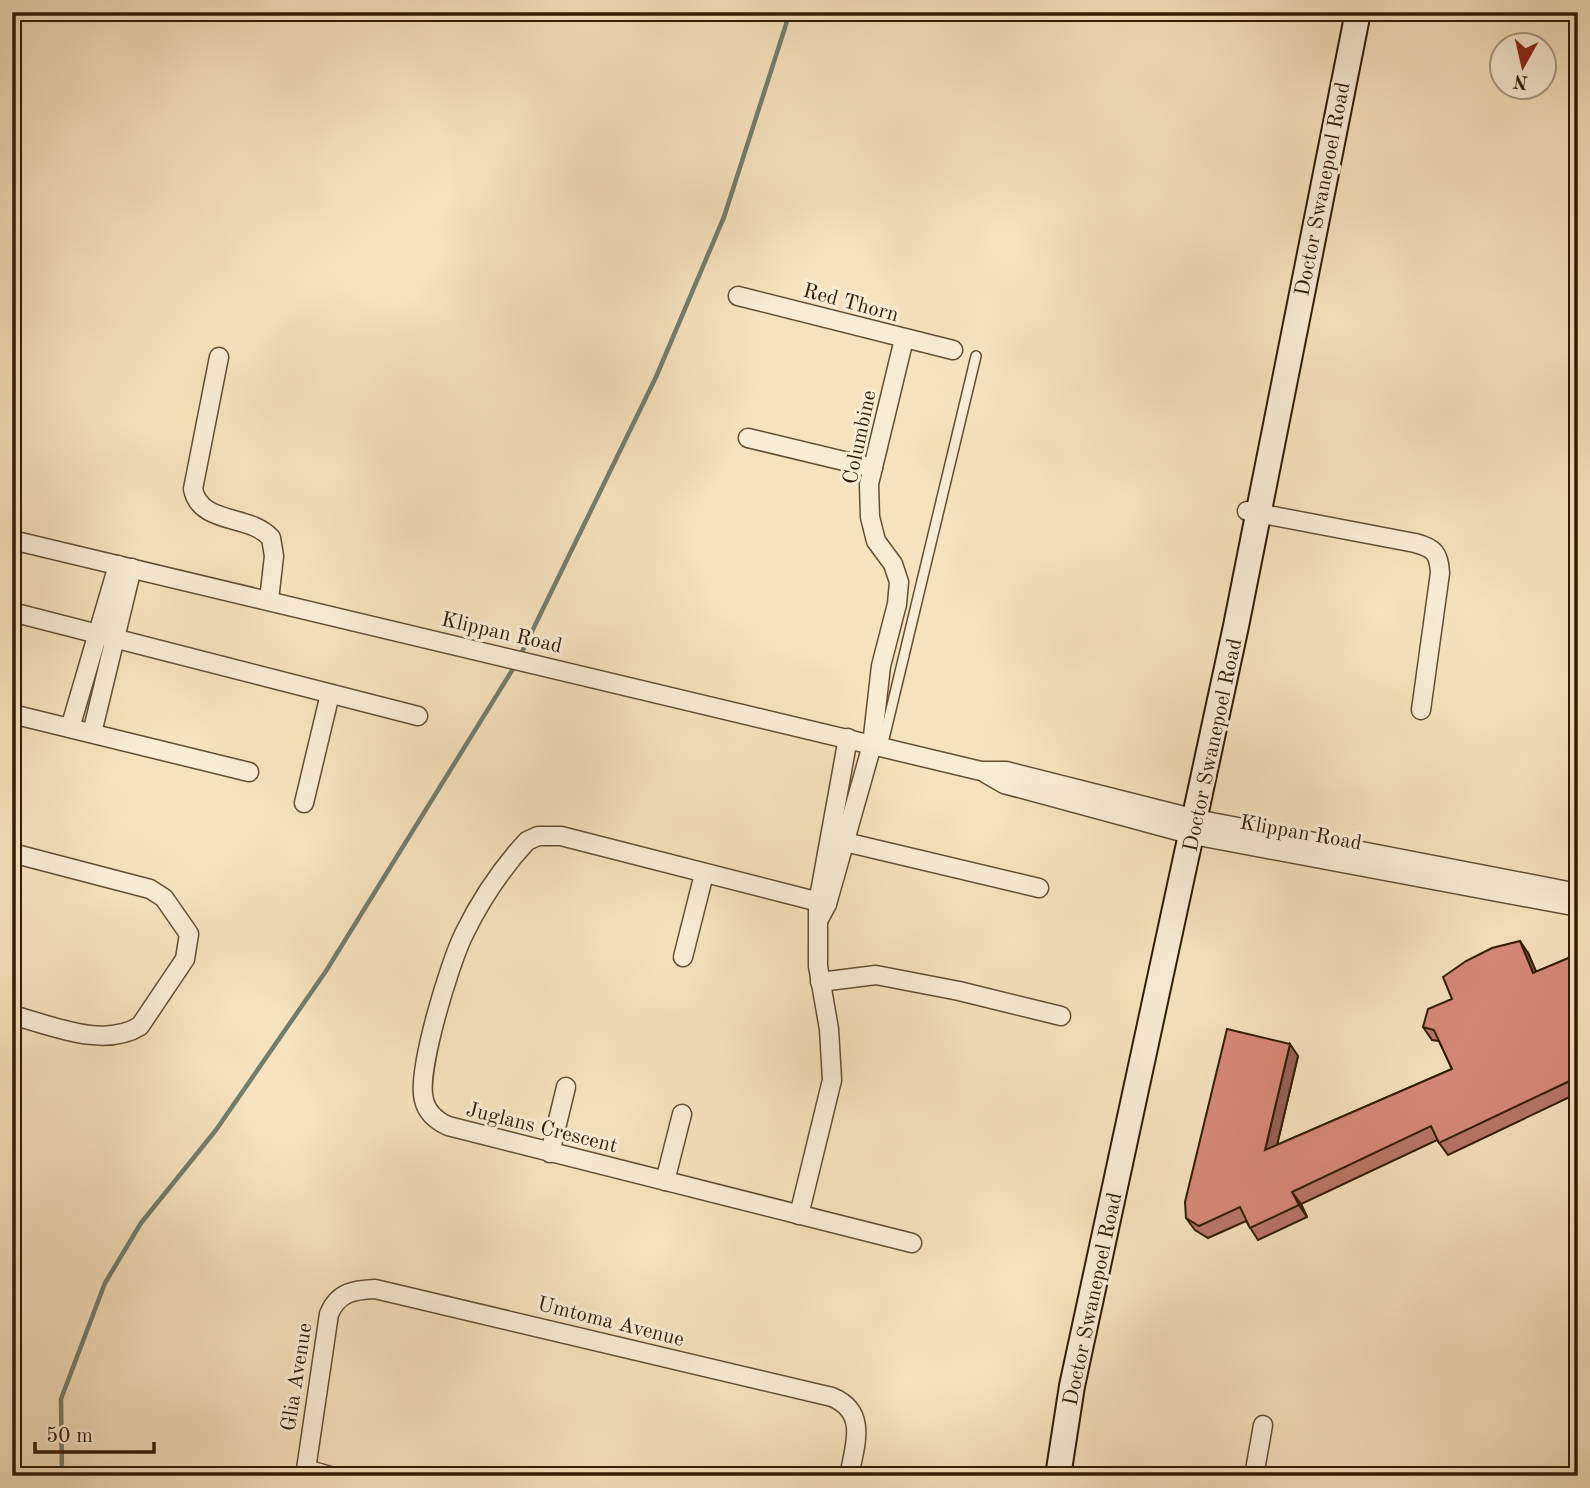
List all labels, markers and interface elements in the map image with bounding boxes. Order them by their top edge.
north arrow [1488,32,1558,102]
text: N [1512,70,1529,91]
street label: Doctor Swanepoel Road [1292,80,1355,298]
street label: Red Thorn [800,281,901,326]
street label: Columbine [840,388,881,486]
street label: Klippan Road [439,609,564,658]
street label: Doctor Swanepoel Road [1181,637,1246,854]
street label: Klippan Road [1238,812,1363,855]
street label: Juglans Crescent [464,1099,619,1157]
street label: Doctor Swanepoel Road [1061,1191,1126,1408]
street label: Umtoma Avenue [535,1294,686,1351]
street label: Glia Avenue [279,1322,316,1433]
scale bar [35,1411,154,1455]
text: 50 m [46,1426,93,1447]

